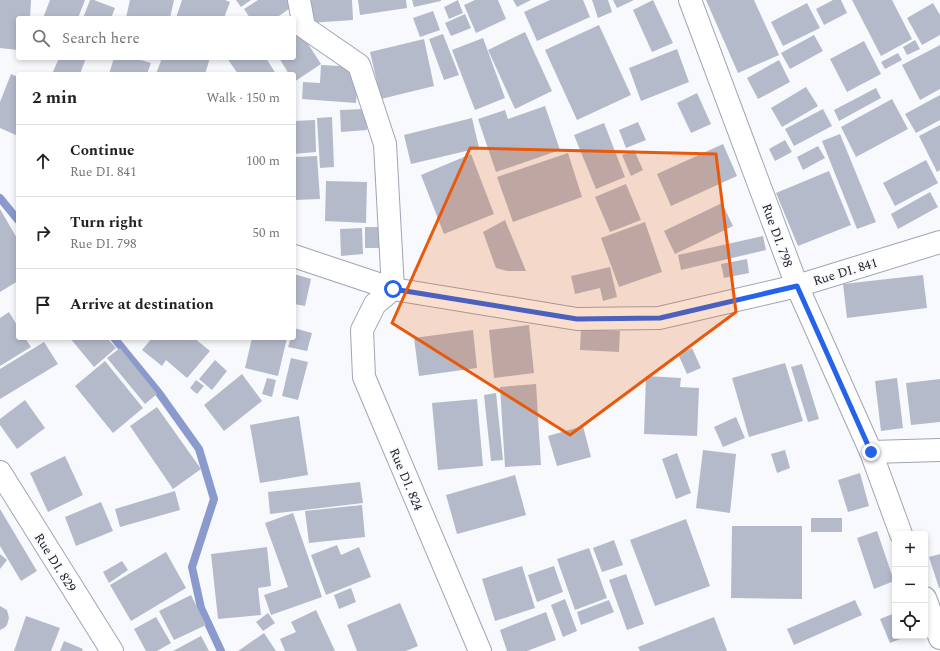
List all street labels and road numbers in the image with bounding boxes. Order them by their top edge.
street label: Rue DI. 798 [756,201,798,270]
street label: Rue DI. 841 [811,253,880,291]
street label: Rue DI. 824 [384,445,428,514]
street label: Rue DI. 829 [29,529,82,596]

